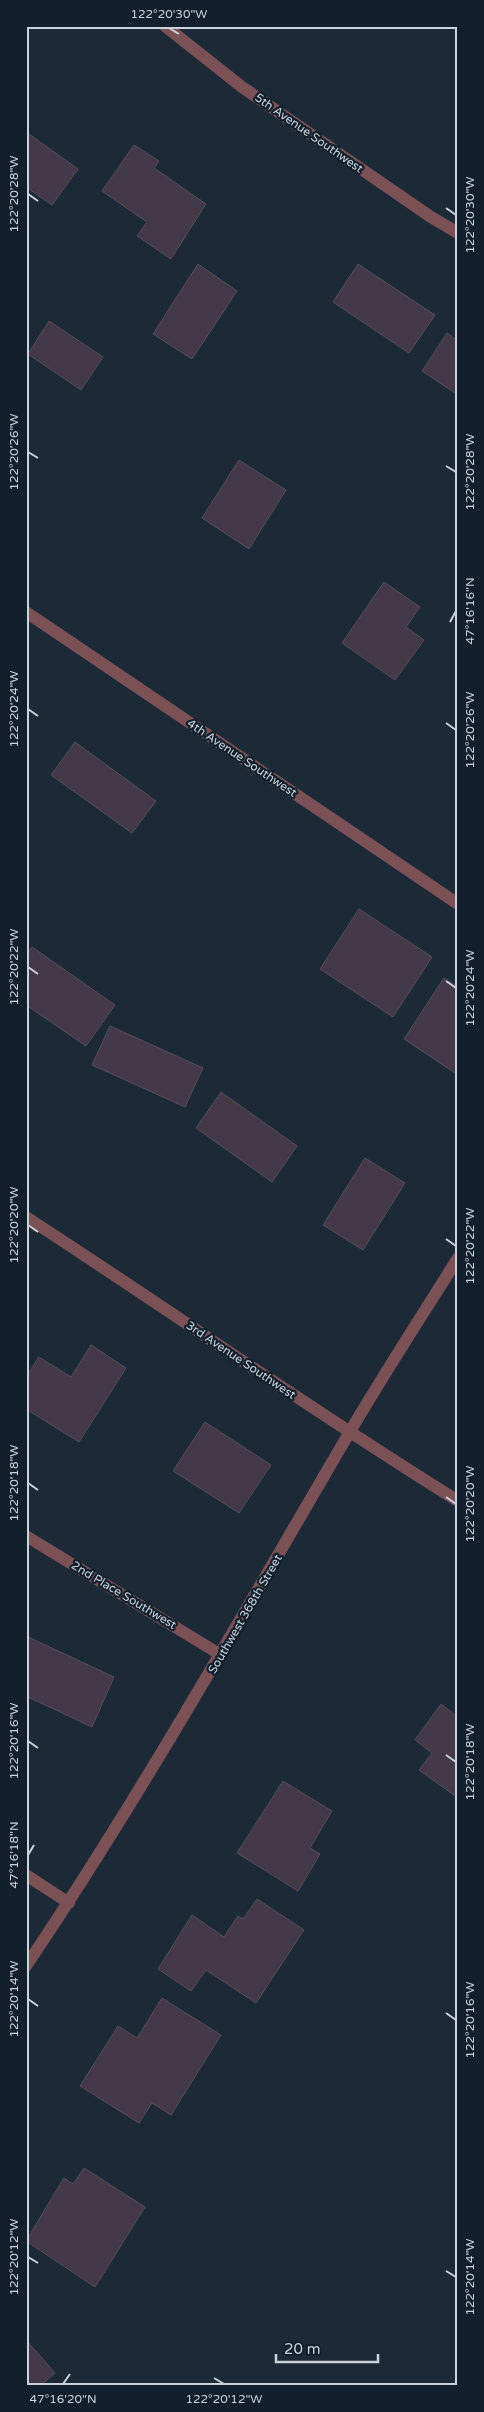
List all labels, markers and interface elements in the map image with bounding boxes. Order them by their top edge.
text: 122°20'30"W [130,7,208,21]
street label: 5th Avenue Southwest [252,90,366,176]
text: 122°20'28"W [7,155,21,233]
text: 122°20'30"W [463,176,477,254]
text: 122°20'26"W [7,413,21,491]
text: 122°20'28"W [463,433,477,511]
text: 47°16'16"N [463,577,477,645]
text: 122°20'24"W [7,670,21,748]
text: 122°20'26"W [463,691,477,769]
street label: 4th Avenue Southwest [185,716,300,800]
text: 122°20'22"W [7,928,21,1006]
text: 122°20'24"W [463,949,477,1027]
text: 122°20'20"W [7,1186,21,1264]
text: 122°20'22"W [463,1207,477,1285]
street label: 3rd Avenue Southwest [184,1318,299,1402]
text: 122°20'18"W [7,1444,21,1522]
text: 122°20'20"W [463,1465,477,1543]
street label: Southwest 368th Street [205,1552,285,1676]
street label: 2nd Place Southwest [69,1558,179,1632]
text: 122°20'16"W [7,1702,21,1780]
text: 122°20'18"W [463,1723,477,1801]
text: 47°16'18"N [7,1821,21,1889]
text: 122°20'14"W [7,1960,21,2038]
text: 122°20'16"W [463,1981,477,2059]
text: 122°20'12"W [7,2218,21,2296]
text: 122°20'14"W [463,2238,477,2316]
scale bar [276,2332,379,2364]
text: 20 m [284,2340,321,2358]
text: 47°16'20"N [29,2392,97,2406]
text: 122°20'12"W [185,2392,263,2406]

